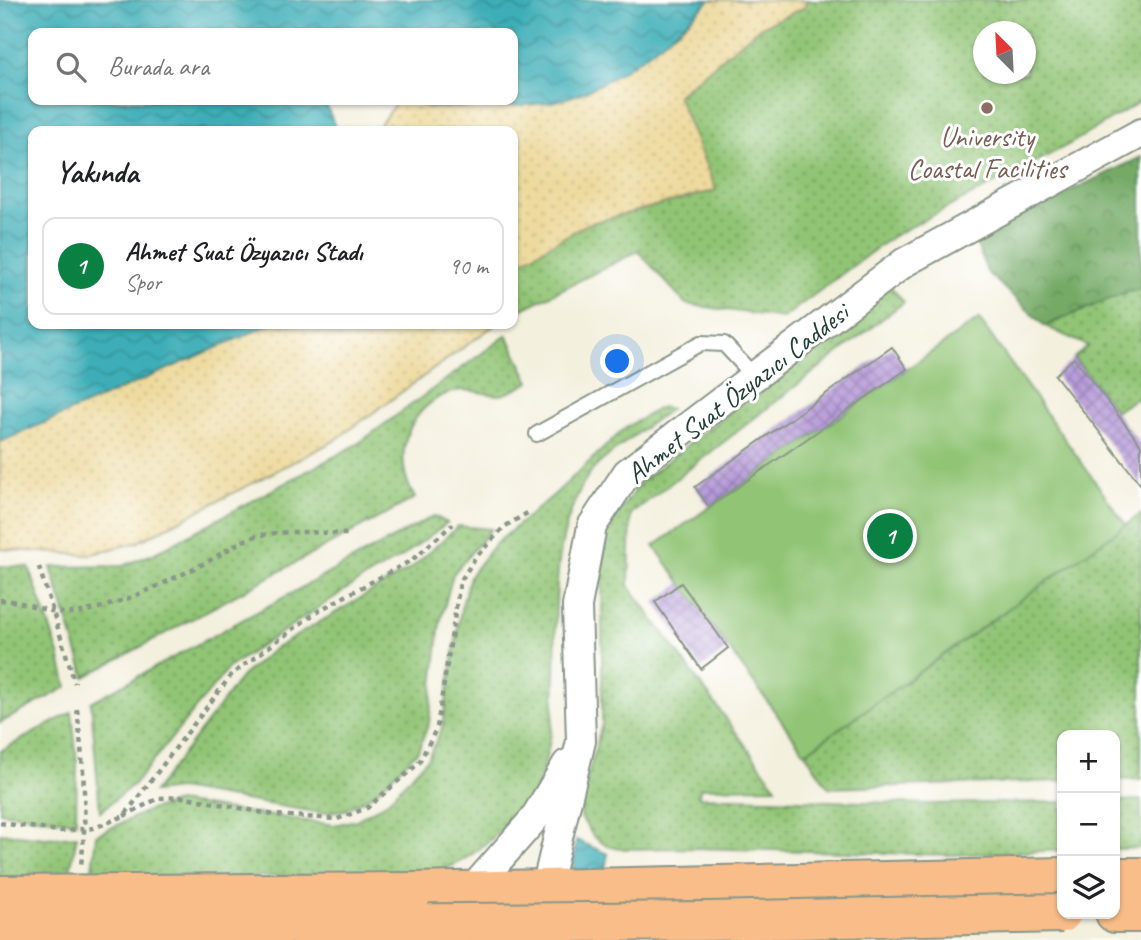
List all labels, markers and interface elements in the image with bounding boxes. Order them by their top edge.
north arrow [973,21,1036,84]
search box [28,28,518,105]
icon: search [52,48,90,86]
text: Burada ara [108,50,209,83]
marker: University Coastal Facilities [979,100,995,116]
place label: University Coastal Facilities [908,119,1069,186]
text: Yakında [56,153,138,191]
text: Ahmet Suat Özyazıcı Stadı [125,235,362,268]
text: 1 [76,252,86,281]
text: 90 m [449,252,488,281]
text: Spor [125,268,161,297]
street label: Ahmet Suat Özyazıcı Caddesi [619,293,858,491]
your location [600,344,634,378]
pin: 1 [867,510,913,562]
map controls [1057,730,1120,919]
button: + [1057,730,1120,793]
button: − [1057,793,1120,856]
button: layers [1057,856,1120,919]

